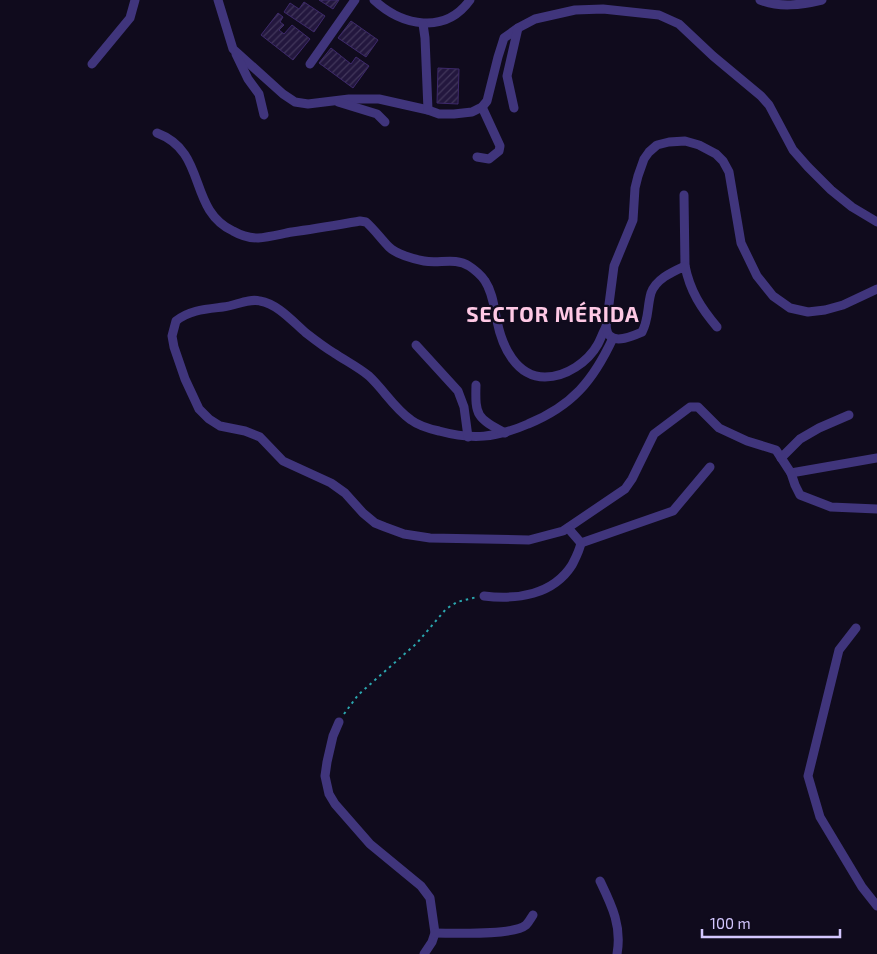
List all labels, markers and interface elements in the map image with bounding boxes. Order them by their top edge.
district label: SECTOR MÉRIDA [466,301,640,326]
scale bar [702,906,840,938]
text: 100 m [710,914,751,932]

